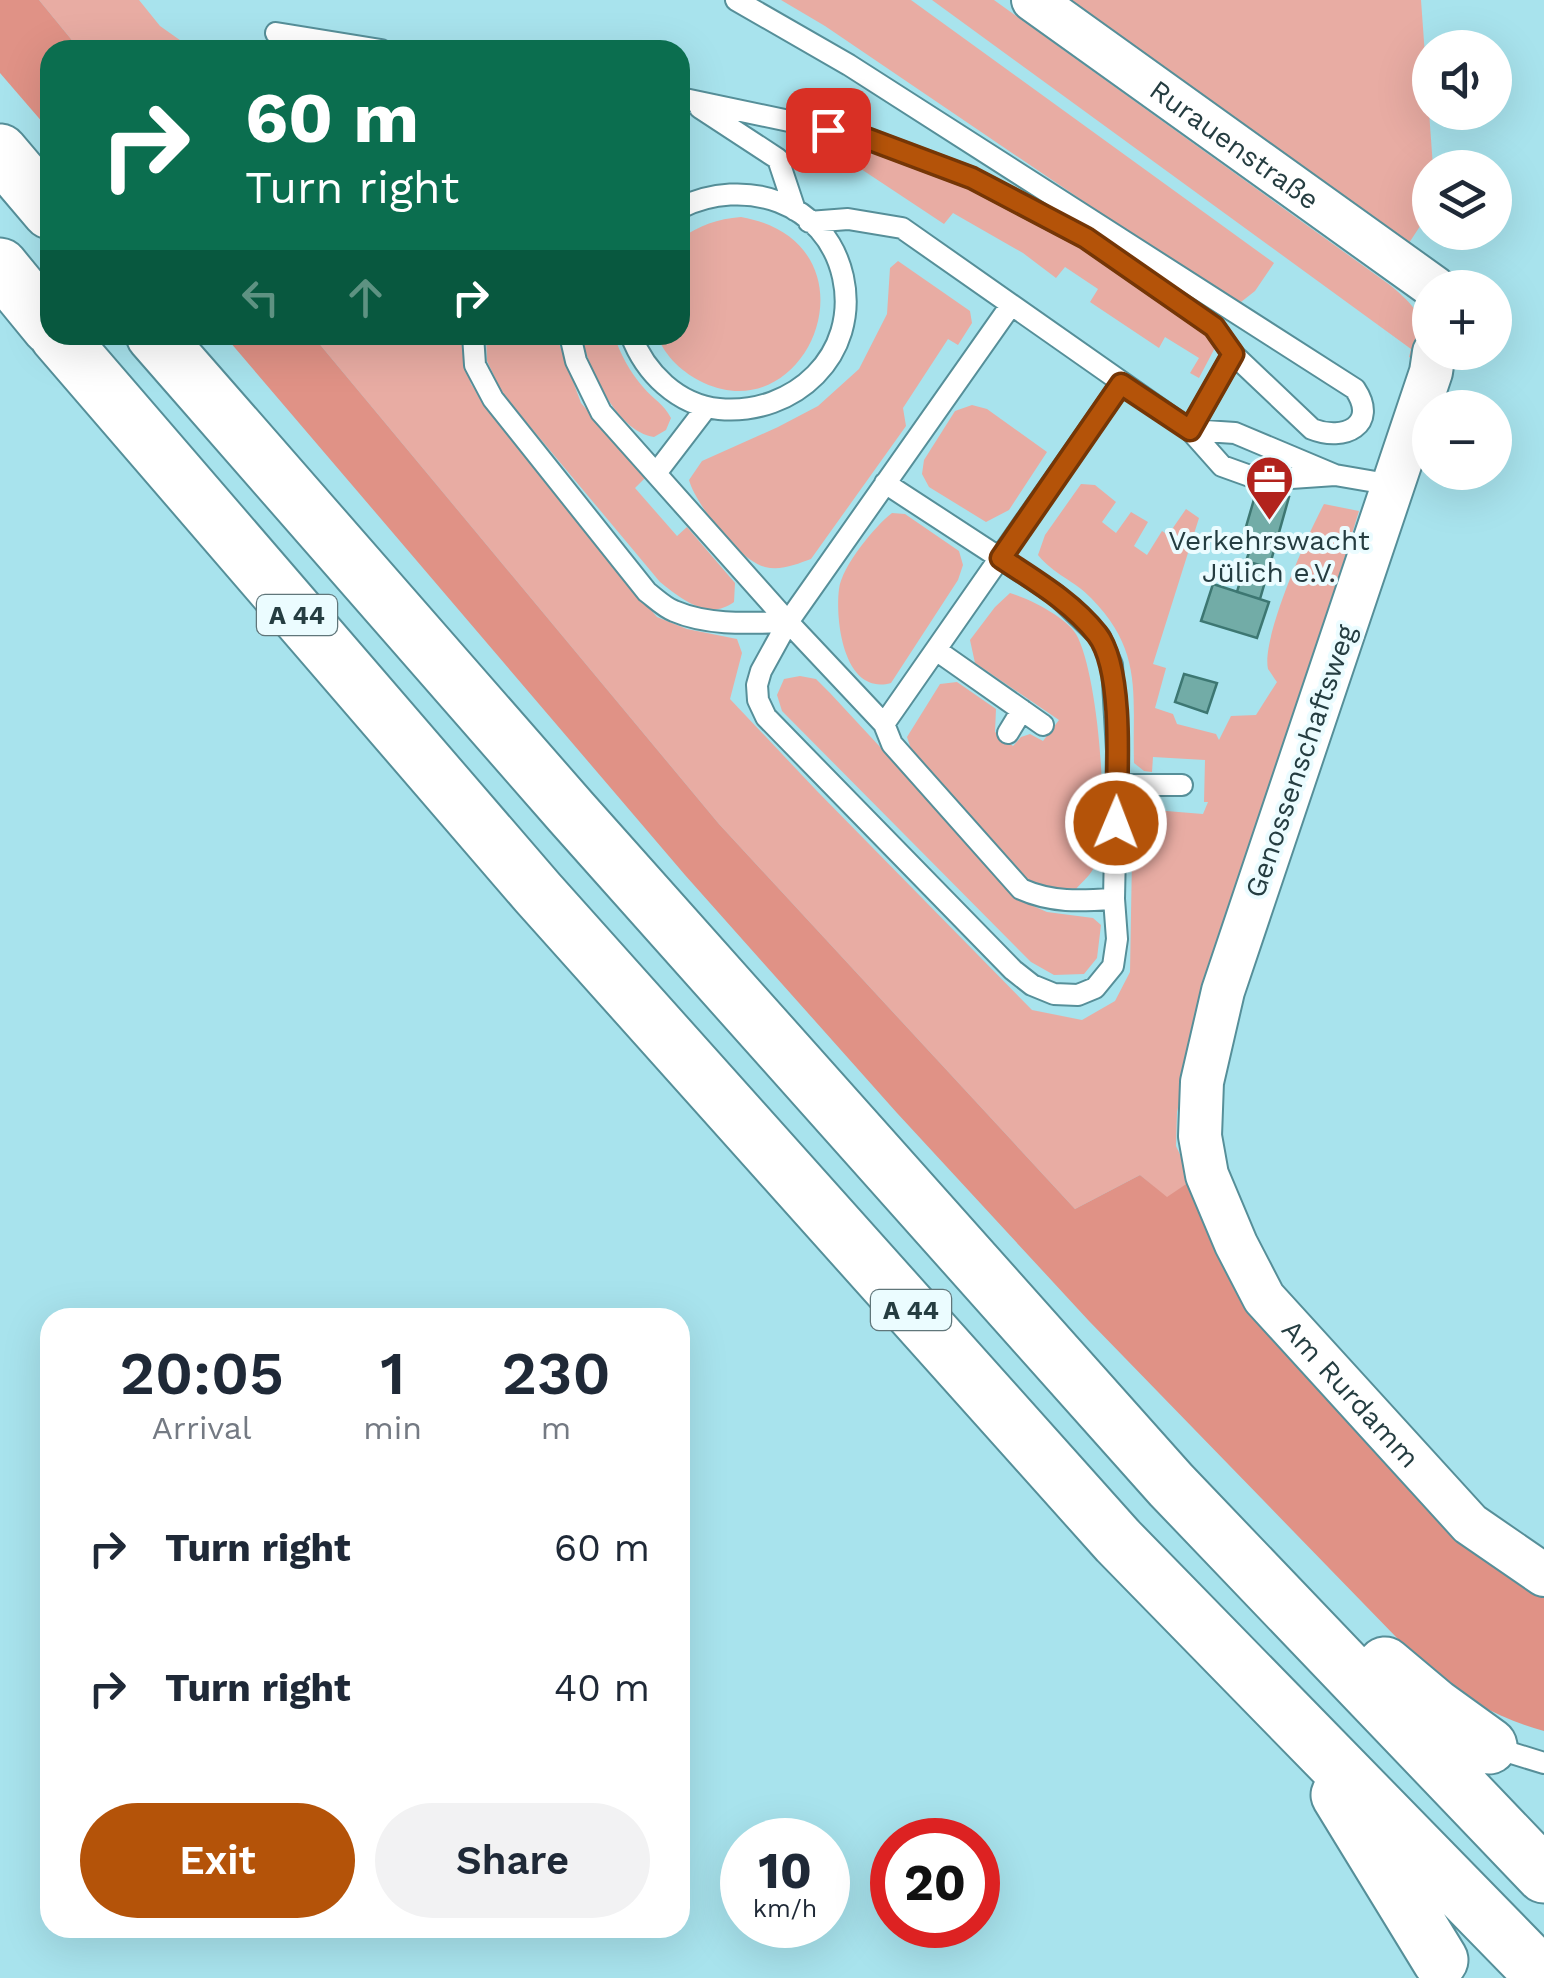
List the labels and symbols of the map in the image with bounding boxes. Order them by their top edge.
street label: Rurauenstraße [1143,73,1325,217]
pin [786,88,871,173]
office icon: Verkehrswacht Jülich e.V. [1243,454,1295,522]
place label: Verkehrswacht Jülich e.V. [1168,524,1370,589]
road number: A 44 [257,595,337,635]
street label: Genossenschaftsweg [1238,620,1363,902]
position arrow [1064,771,1168,875]
road number: A 44 [871,1290,951,1330]
street label: Am Rurdamm [1275,1313,1426,1474]
speed limit sign: 20 [870,1818,1000,1948]

